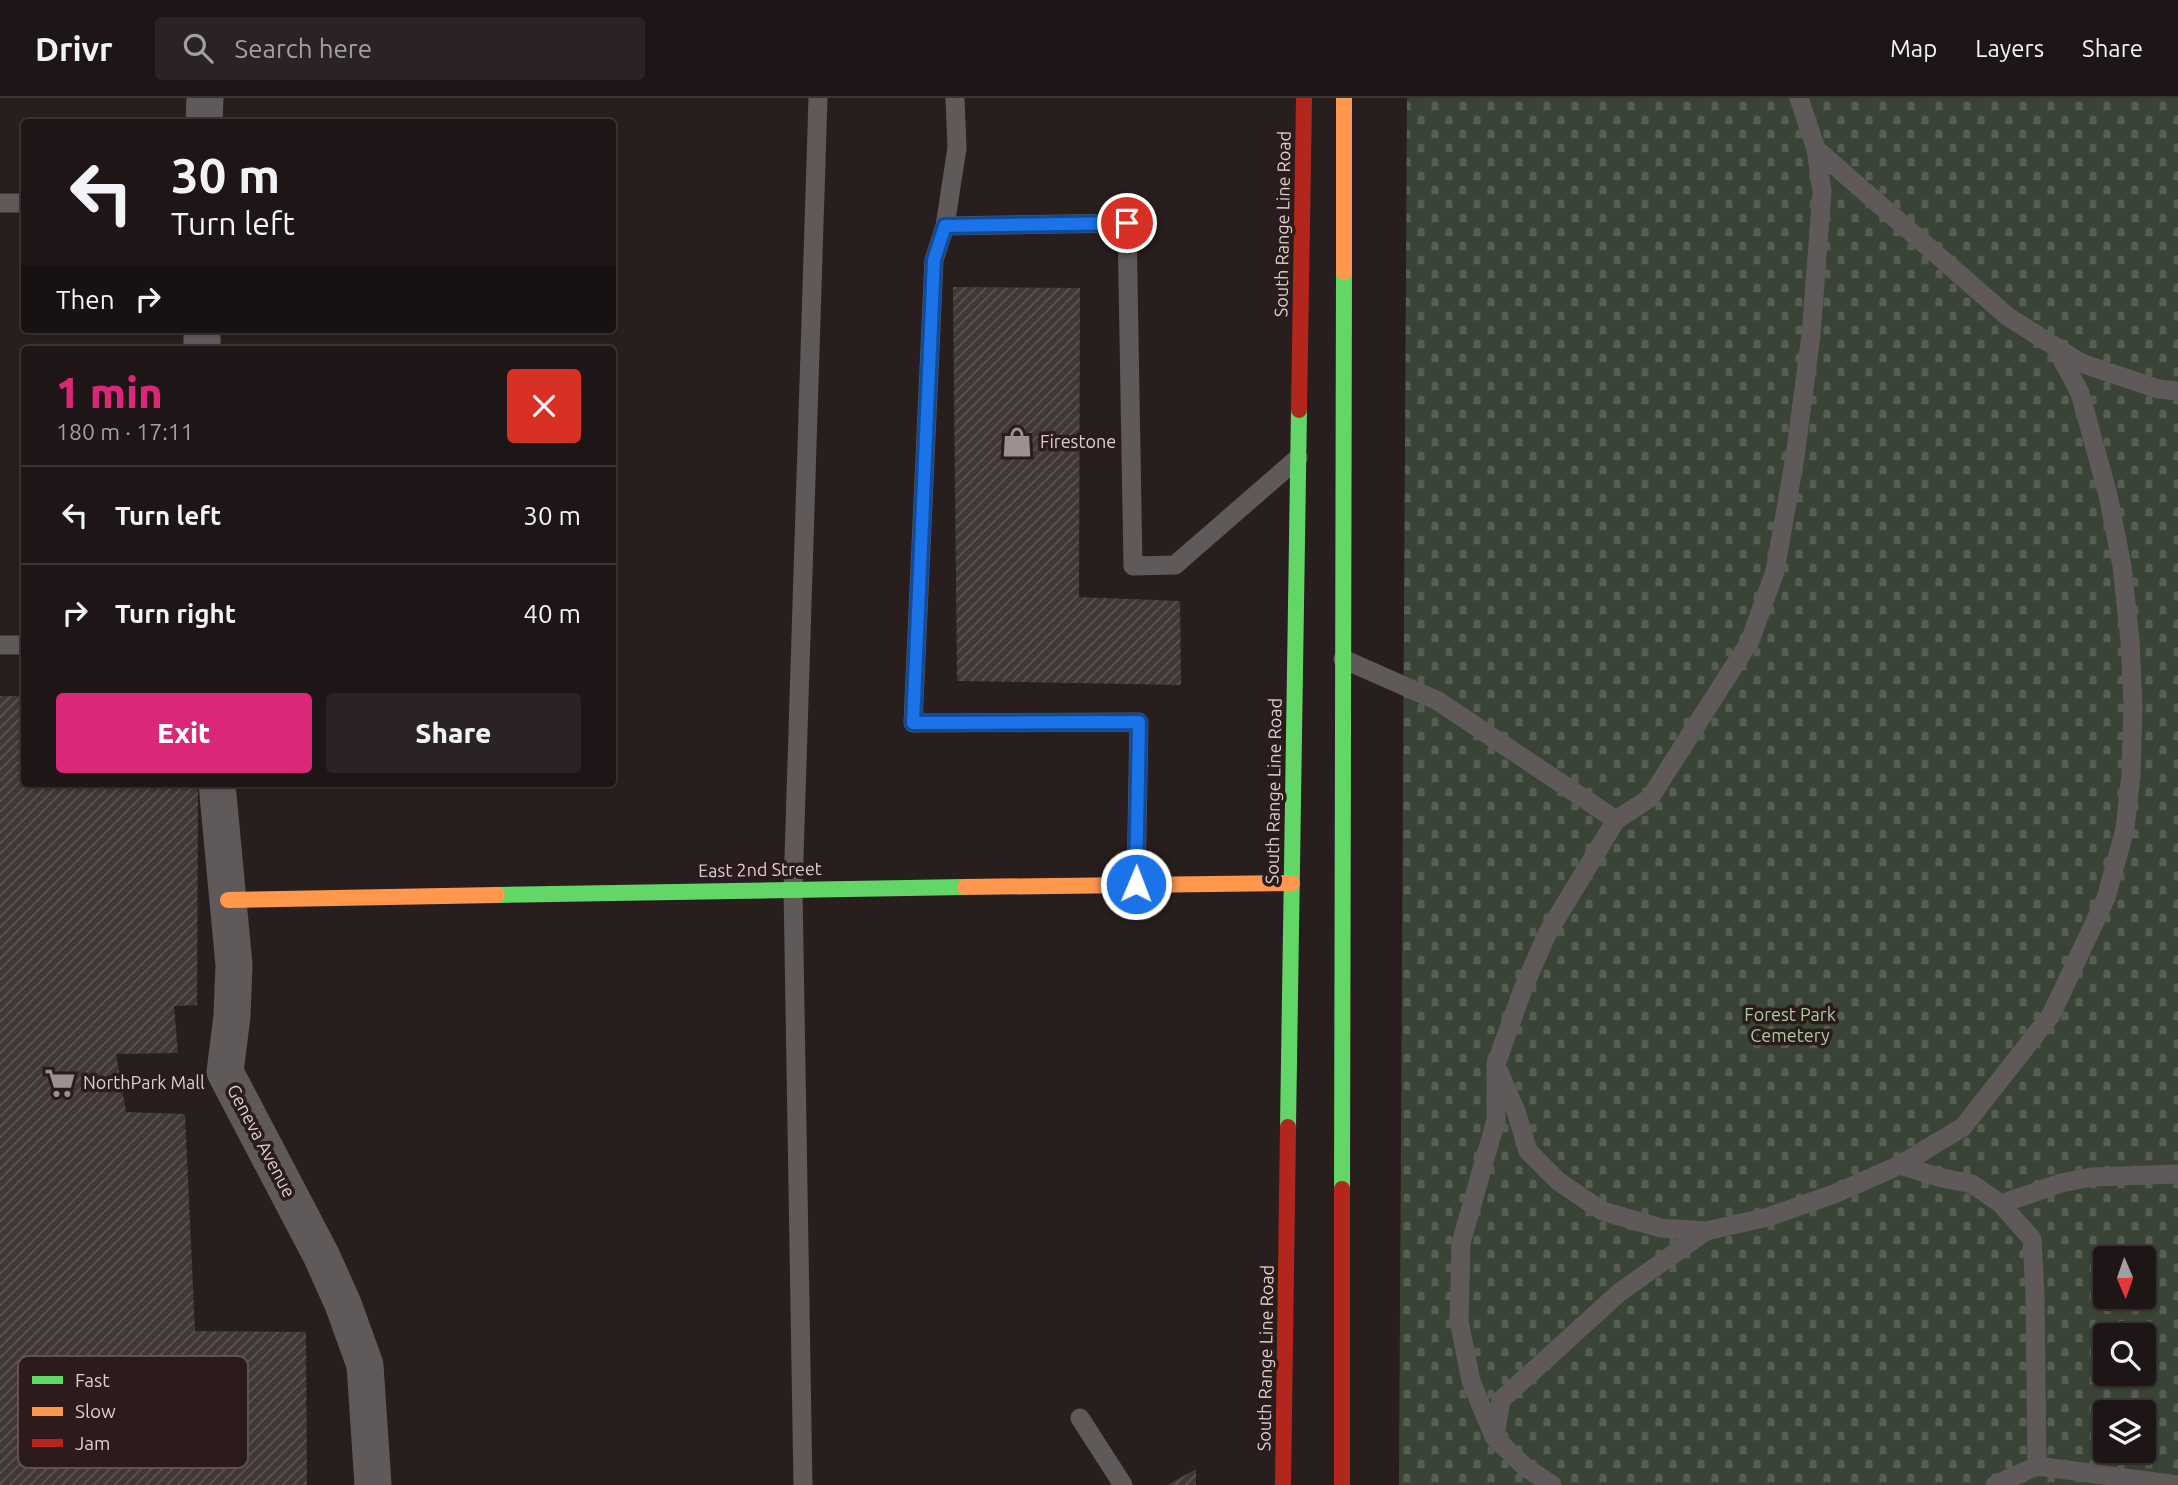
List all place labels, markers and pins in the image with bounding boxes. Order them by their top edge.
pin [1097,193,1157,253]
shop icon: Firestone [1000,425,1034,459]
place label: Firestone [1040,431,1116,451]
supermarket icon: NorthPark Mall [43,1066,77,1100]
place label: NorthPark Mall [83,1072,205,1092]

